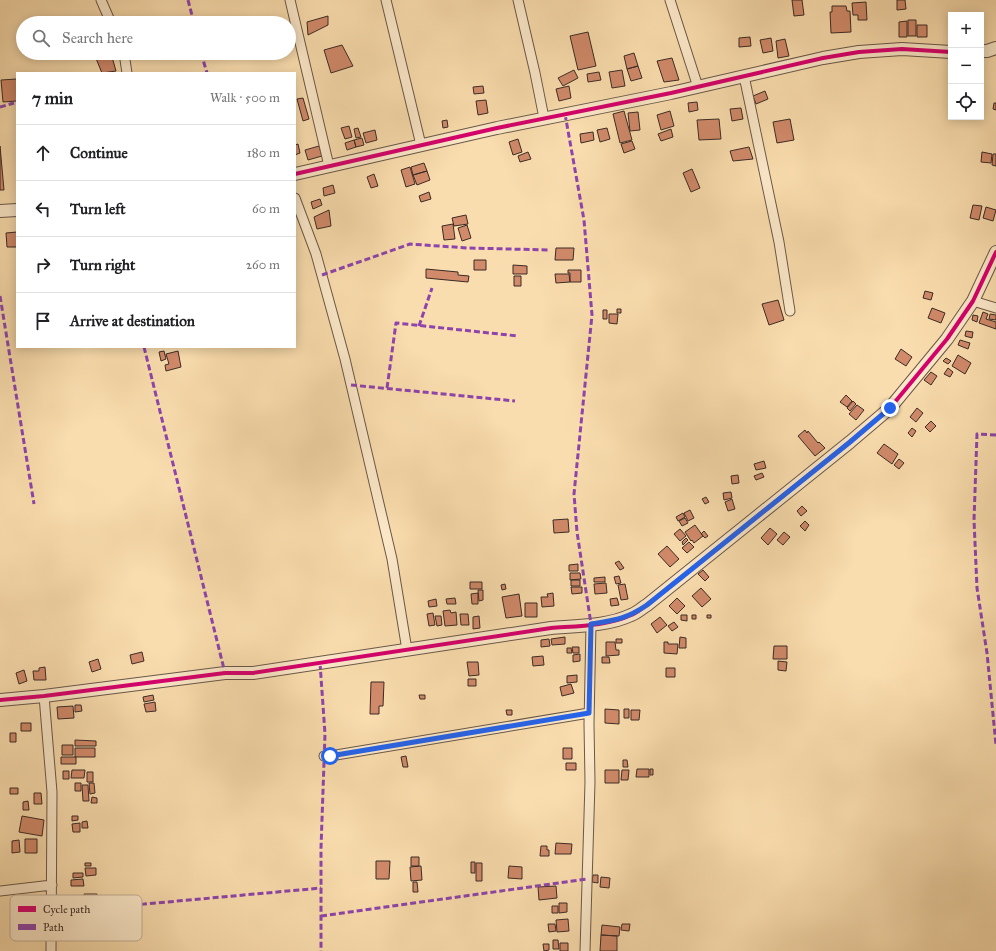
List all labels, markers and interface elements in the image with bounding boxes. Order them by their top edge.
map controls [948,12,984,120]
button: + [948,12,984,48]
search box [16,16,296,60]
icon: search [30,27,52,49]
text: Search here [62,29,133,47]
button: − [948,48,984,84]
button: locate [948,84,984,120]
text: 7 min [32,88,73,109]
text: Walk · 500 m [210,90,280,106]
icon: ahead [32,142,54,164]
text: Continue [70,144,128,162]
text: 180 m [247,145,280,161]
icon: left [32,198,54,220]
text: Turn left [70,200,126,218]
text: 60 m [252,201,280,217]
icon: right [32,254,54,276]
text: Turn right [70,256,135,274]
text: 260 m [246,257,280,273]
icon: arrive [32,310,54,332]
text: Arrive at destination [70,312,195,330]
route end [881,399,899,417]
route start [321,747,339,765]
legend [10,895,142,941]
text: Cycle path [43,903,90,916]
text: Path [43,921,64,934]

